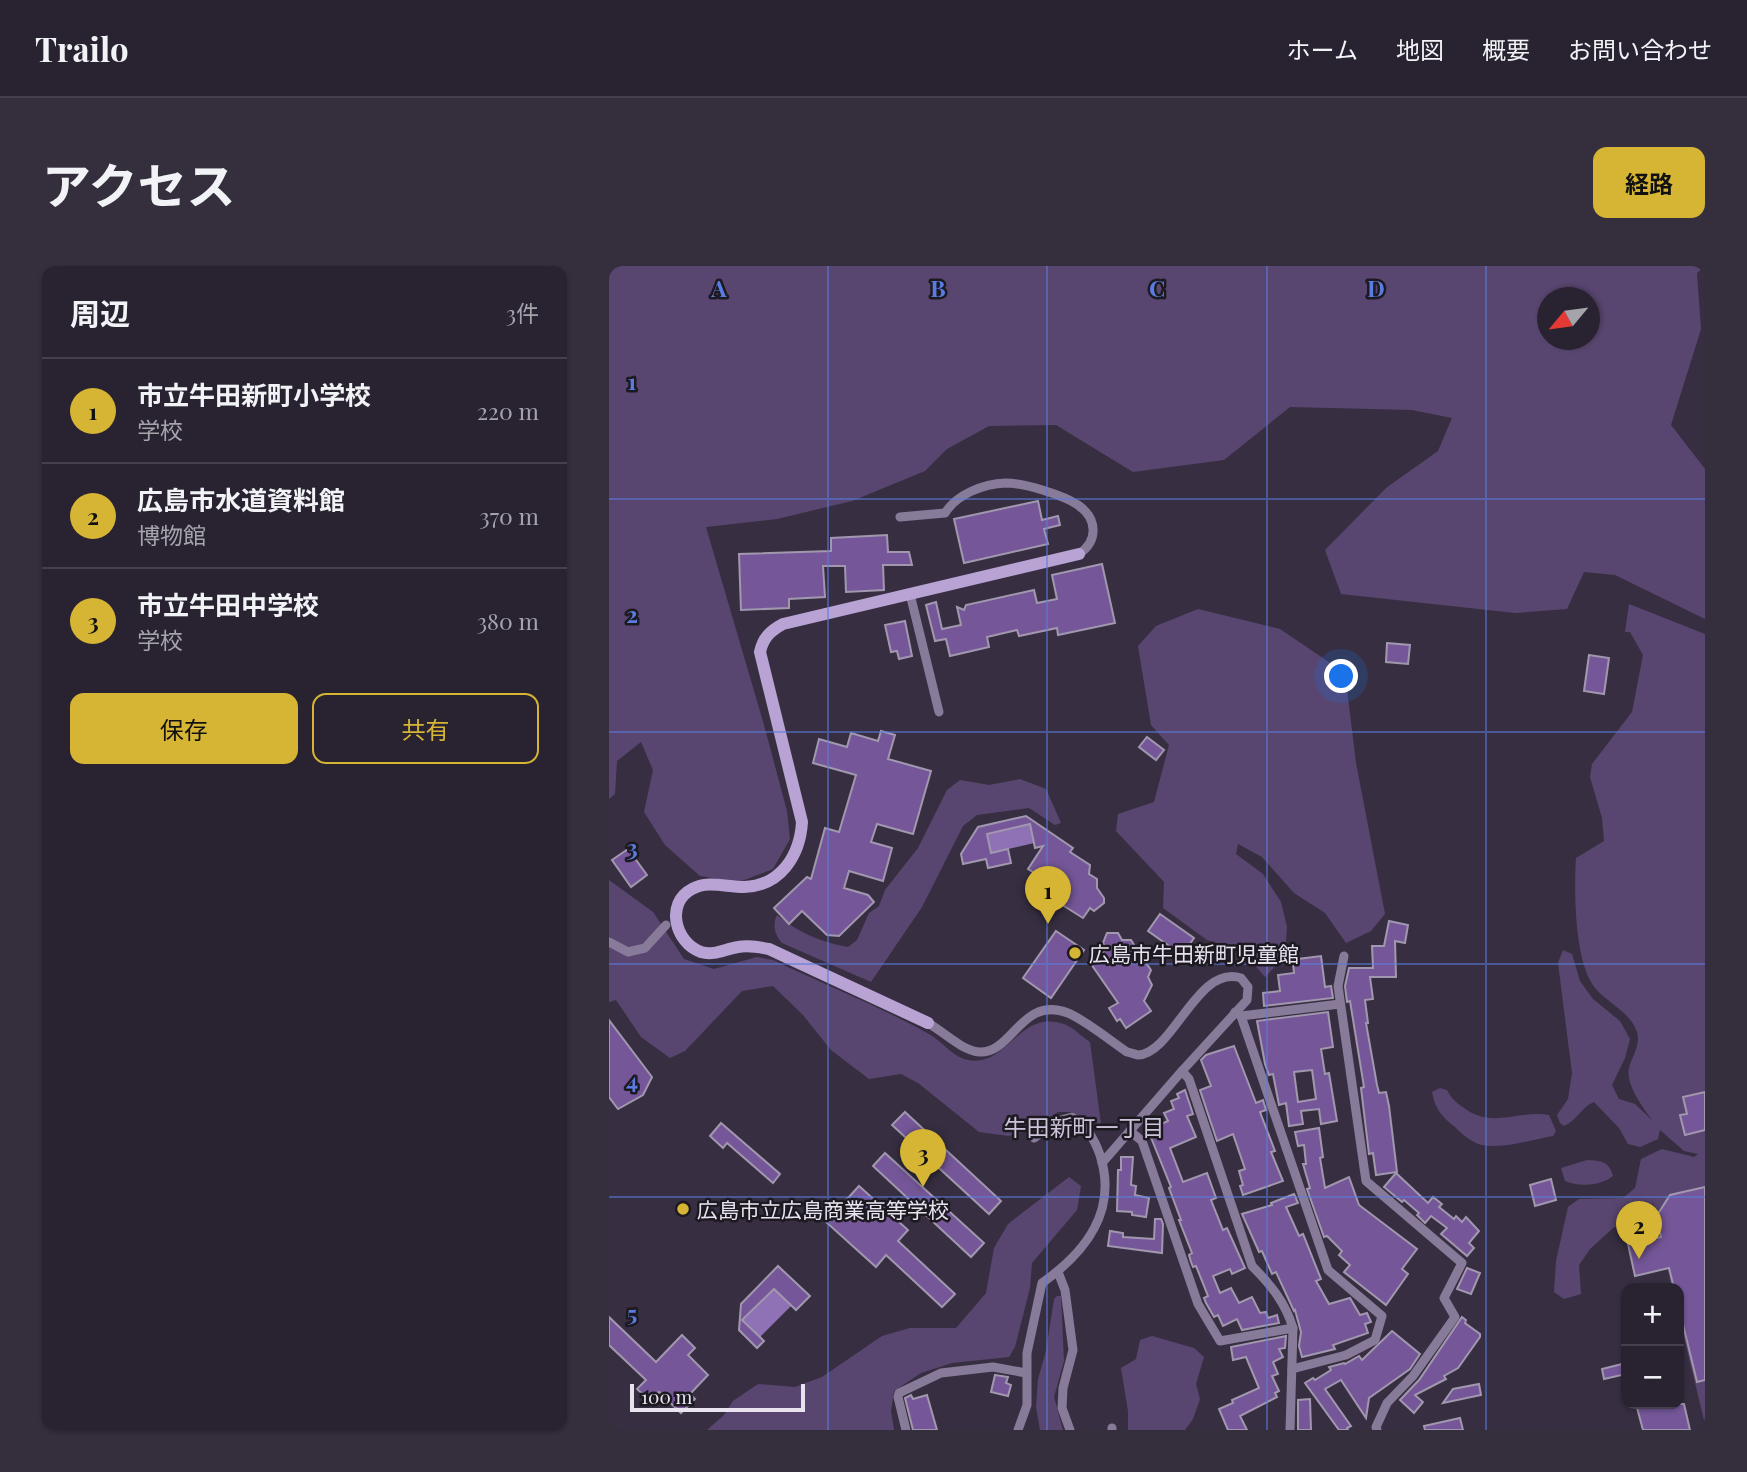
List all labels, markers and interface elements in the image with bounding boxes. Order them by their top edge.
text: Trailo [35,26,129,70]
text: ホーム [1287,33,1358,65]
text: 地図 [1396,33,1444,65]
text: 概要 [1482,33,1530,65]
text: お問い合わせ [1568,33,1712,65]
button: 経路 [1593,147,1705,218]
text: アクセス [42,151,236,216]
text: A [710,272,727,303]
text: B [930,272,946,303]
text: C [1149,272,1165,303]
text: D [1367,272,1385,303]
north arrow [1537,287,1600,350]
text: 周辺 [70,293,130,333]
text: 3件 [506,297,539,328]
text: 1 [628,365,637,396]
text: 市立牛田新町小学校 [137,377,371,412]
text: 1 [89,395,97,426]
text: 220 m [477,395,539,426]
text: 学校 [137,414,183,445]
text: 広島市水道資料館 [137,482,345,517]
text: 2 [87,500,99,531]
text: 370 m [479,500,539,531]
text: 博物館 [137,519,206,550]
text: 市立牛田中学校 [137,587,319,622]
text: 2 [626,598,638,629]
text: 3 [87,605,99,636]
text: 380 m [477,605,539,636]
text: 学校 [137,624,183,655]
your location [1324,659,1358,693]
button: 保存 [70,693,298,764]
button: 共有 [312,693,539,764]
text: 3 [626,831,638,862]
pin: 1 [1025,866,1071,924]
place label: 広島市牛田新町児童館 [1089,939,1299,967]
marker: 広島市牛田新町児童館 [1067,945,1083,961]
text: 4 [626,1064,638,1095]
district label: 牛田新町一丁目 [1004,1111,1165,1142]
pin: 3 [900,1129,946,1187]
place label: 広島市立広島商業高等学校 [697,1195,949,1223]
marker: 広島市立広島商業高等学校 [675,1201,691,1217]
pin: 2 [1616,1201,1662,1259]
map controls [1621,1283,1684,1409]
button: + [1621,1283,1684,1346]
text: 5 [627,1297,637,1328]
button: − [1621,1346,1684,1409]
scale bar [630,1381,805,1413]
text: 100 m [641,1383,692,1409]

